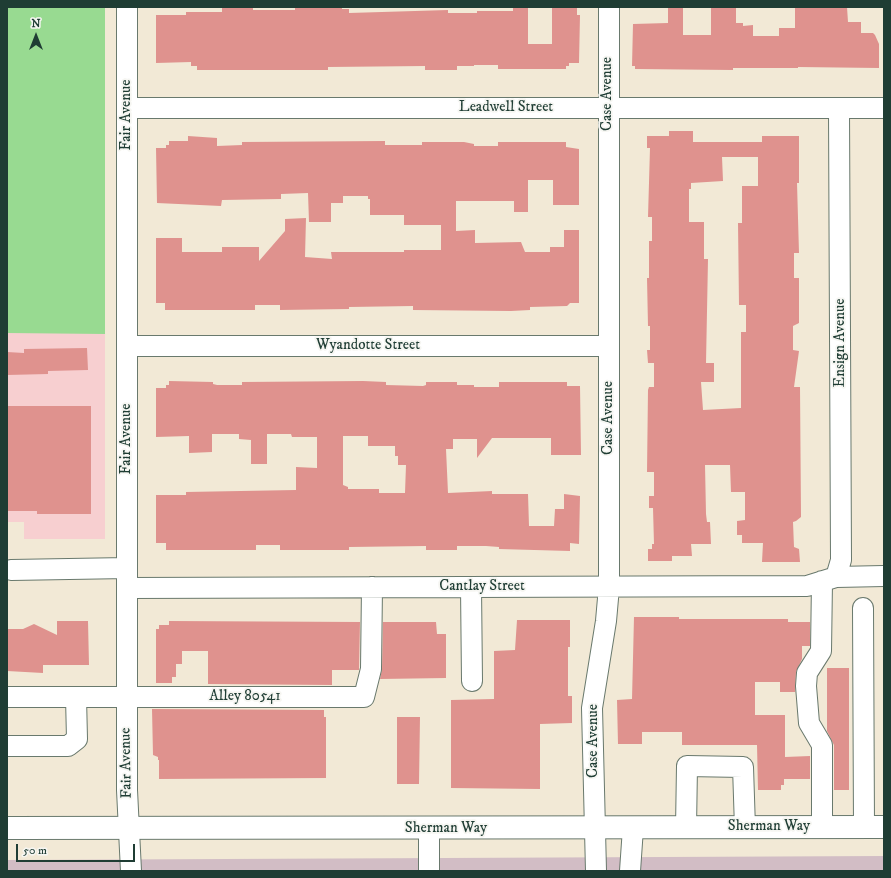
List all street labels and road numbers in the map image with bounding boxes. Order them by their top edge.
street label: Case Avenue [599,57,617,131]
street label: Fair Avenue [118,79,136,151]
street label: Leadwell Street [459,99,553,117]
street label: Ensign Avenue [832,299,850,387]
street label: Wyandotte Street [316,337,420,355]
street label: Case Avenue [600,381,618,455]
street label: Fair Avenue [118,403,136,475]
street label: Cantlay Street [439,578,525,596]
street label: Alley 80541 [209,688,281,706]
street label: Case Avenue [585,704,603,778]
street label: Fair Avenue [117,727,137,799]
street label: Sherman Way [728,818,810,836]
street label: Sherman Way [405,820,487,838]

